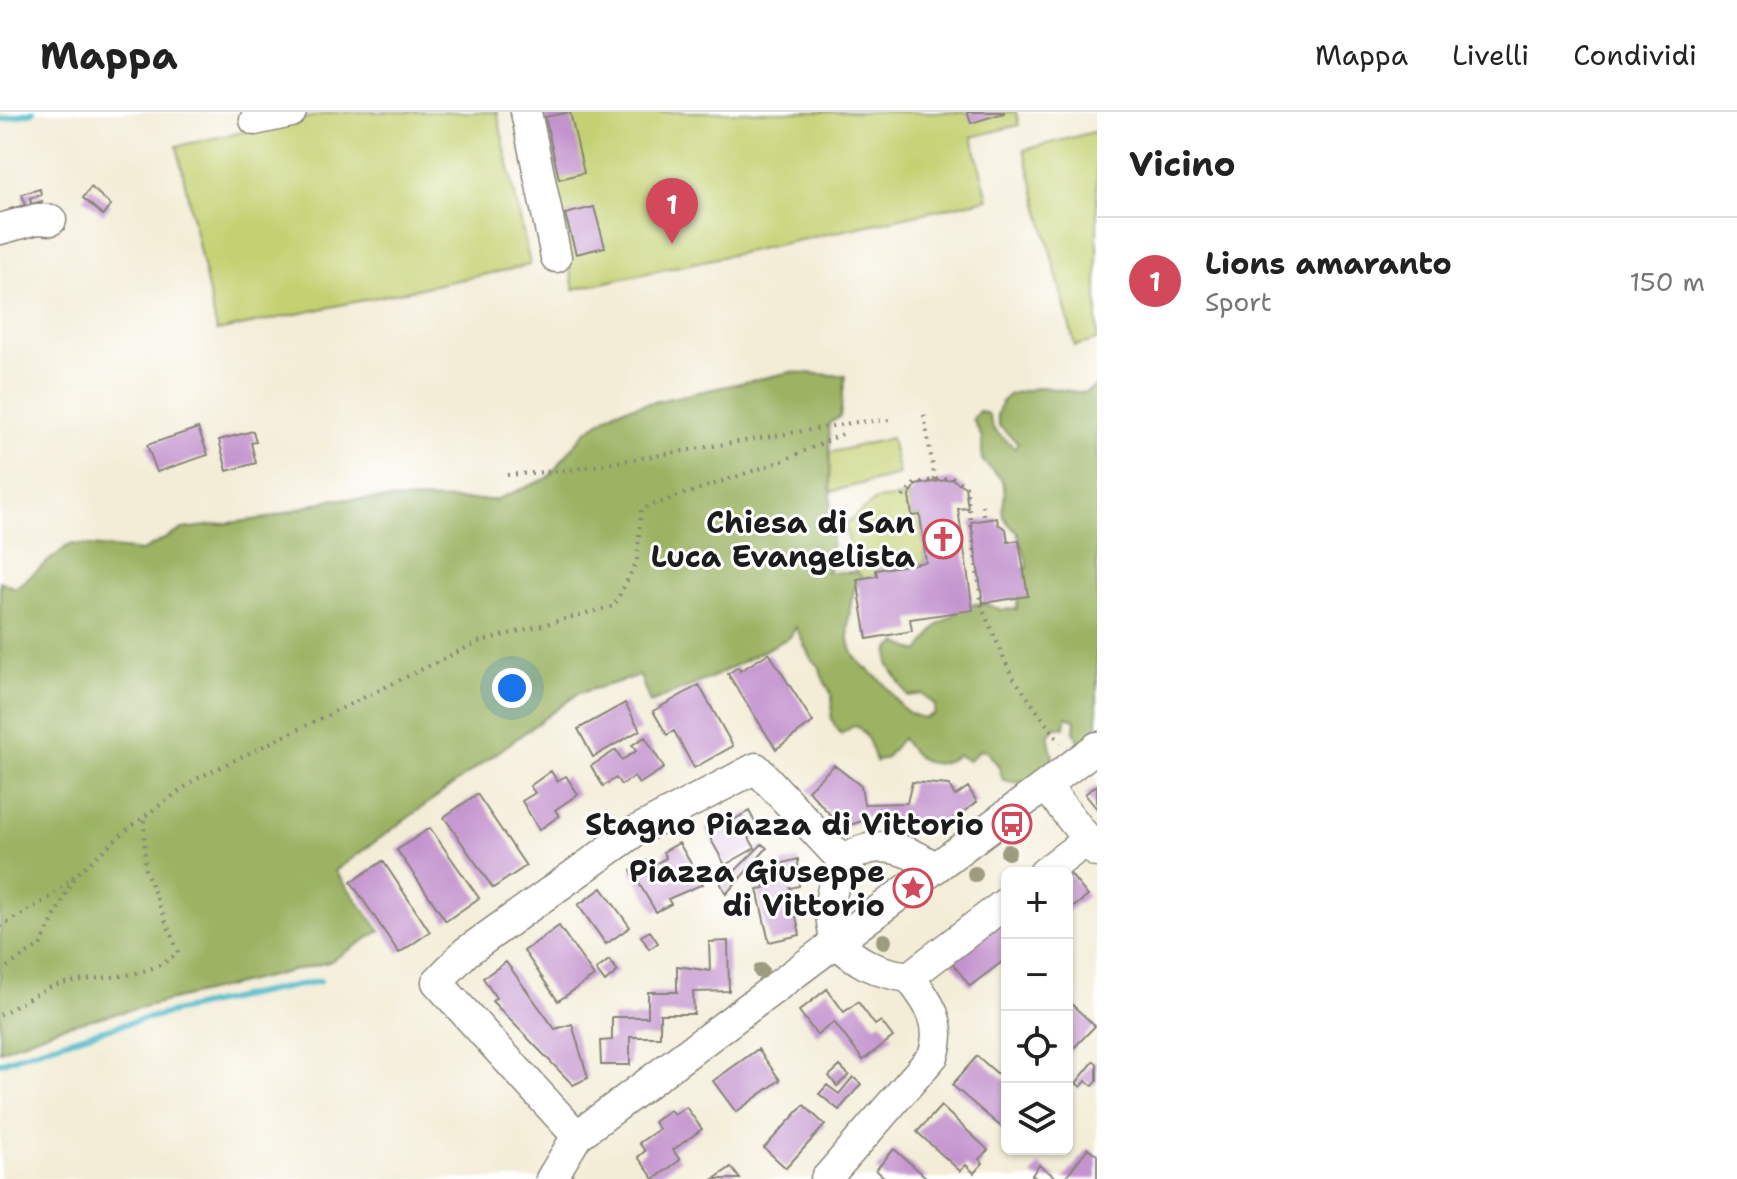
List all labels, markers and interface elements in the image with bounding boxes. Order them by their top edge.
text: Mappa [40,30,178,81]
text: Mappa [1315,36,1408,74]
text: Livelli [1452,36,1529,74]
text: Condividi [1573,36,1697,74]
text: Vicino [1129,141,1236,187]
pin: 1 [646,178,698,244]
text: Lions amaranto [1205,243,1452,284]
text: 1 [1149,264,1161,299]
text: 150 m [1629,264,1705,299]
text: Sport [1205,284,1272,319]
place label: Chiesa di San Luca Evangelista [651,502,916,577]
church icon: Chiesa di San Luca Evangelista [922,518,964,560]
your location [492,668,532,708]
bus stop icon: Stagno Piazza di Vittorio [991,803,1033,845]
place label: Stagno Piazza di Vittorio [585,804,984,845]
place label: Piazza Giuseppe di Vittorio [629,851,885,926]
place icon: Piazza Giuseppe di Vittorio [892,867,934,909]
map controls [1001,867,1073,1155]
button: + [1001,867,1073,939]
button: − [1001,939,1073,1011]
button: locate [1001,1011,1073,1083]
button: layers [1001,1083,1073,1155]

